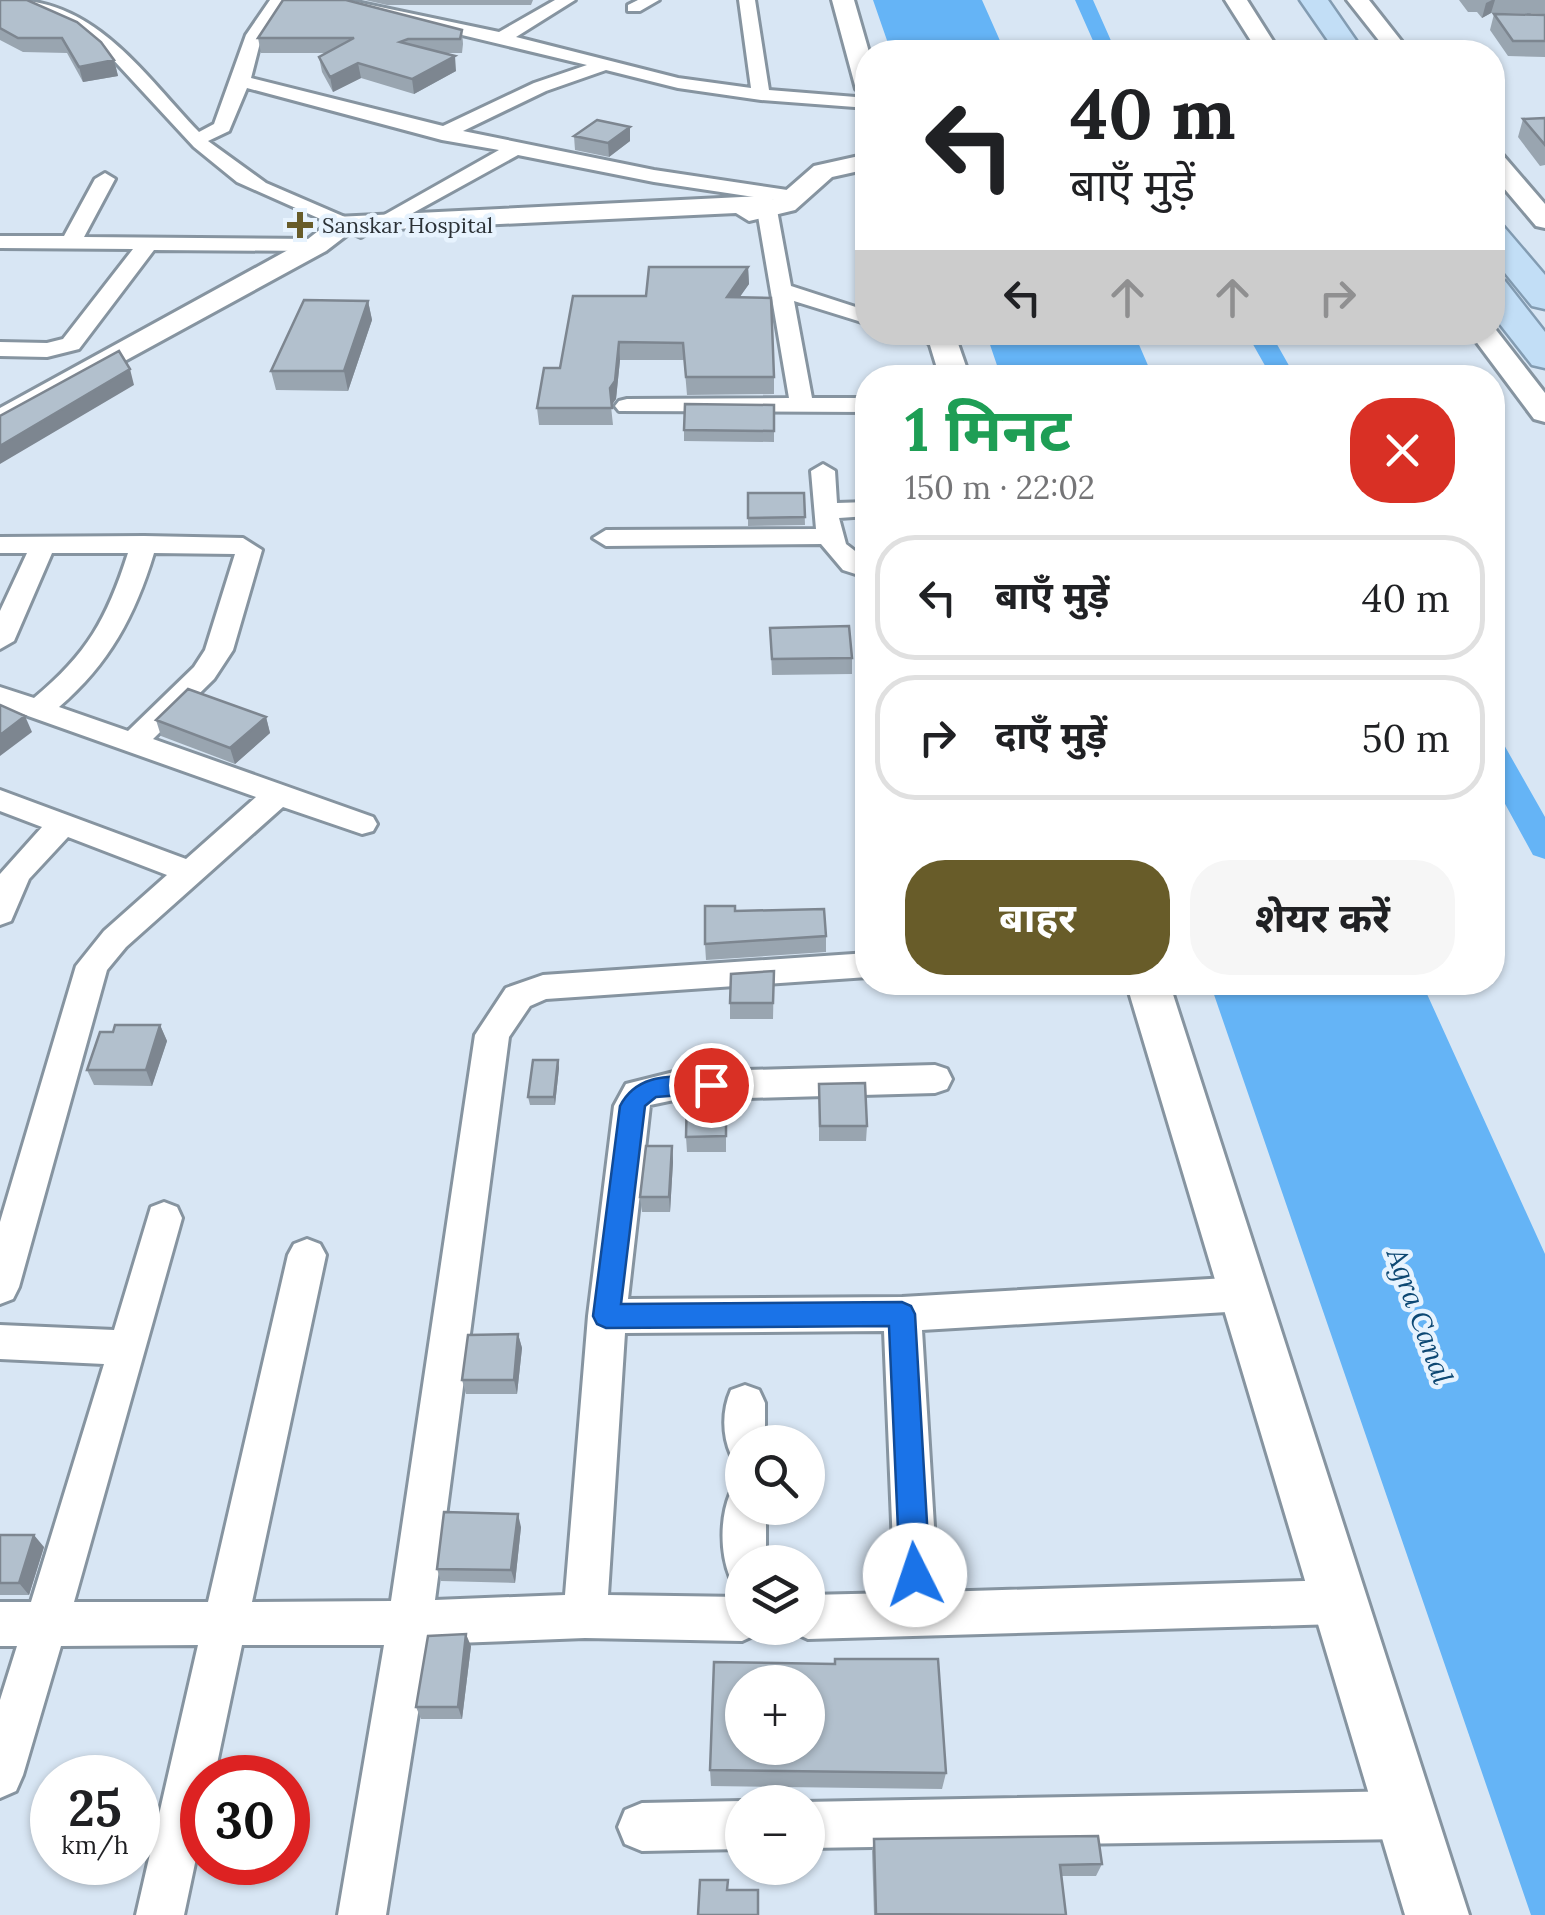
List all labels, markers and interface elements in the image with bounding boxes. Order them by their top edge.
text: 40 m [1070,69,1236,158]
icon: left [905,80,1035,210]
text: बाएँ मुड़ें [1070,156,1195,213]
place label: Sanskar Hospital [322,211,493,239]
marker: Sanskar Hospital [287,212,313,238]
icon: left [995,270,1050,325]
icon: ahead [1100,270,1155,325]
icon: ahead [1205,270,1260,325]
icon: right [1310,270,1365,325]
text: 1 मिनट [905,391,1071,467]
button: close [1350,398,1455,503]
text: 150 m · 22:02 [905,467,1095,508]
icon: left [910,570,965,625]
text: बाएँ मुड़ें [995,571,1109,619]
text: 40 m [1362,574,1450,622]
icon: right [910,710,965,765]
text: दाएँ मुड़ें [995,711,1107,759]
text: 50 m [1362,714,1450,762]
button: बाहर [905,860,1170,975]
button: शेयर करें [1190,860,1455,975]
pin [669,1043,754,1128]
icon: arrive [684,1058,739,1113]
water label: Agra Canal [1378,1242,1461,1389]
map controls [725,1425,825,1885]
button: search [725,1425,825,1525]
position arrow [863,1523,967,1627]
button: layers [725,1545,825,1645]
button: + [725,1665,825,1765]
speed limit sign: 30 [180,1755,310,1885]
text: 25 [68,1776,122,1840]
button: − [725,1785,825,1885]
text: km/h [61,1829,129,1861]

